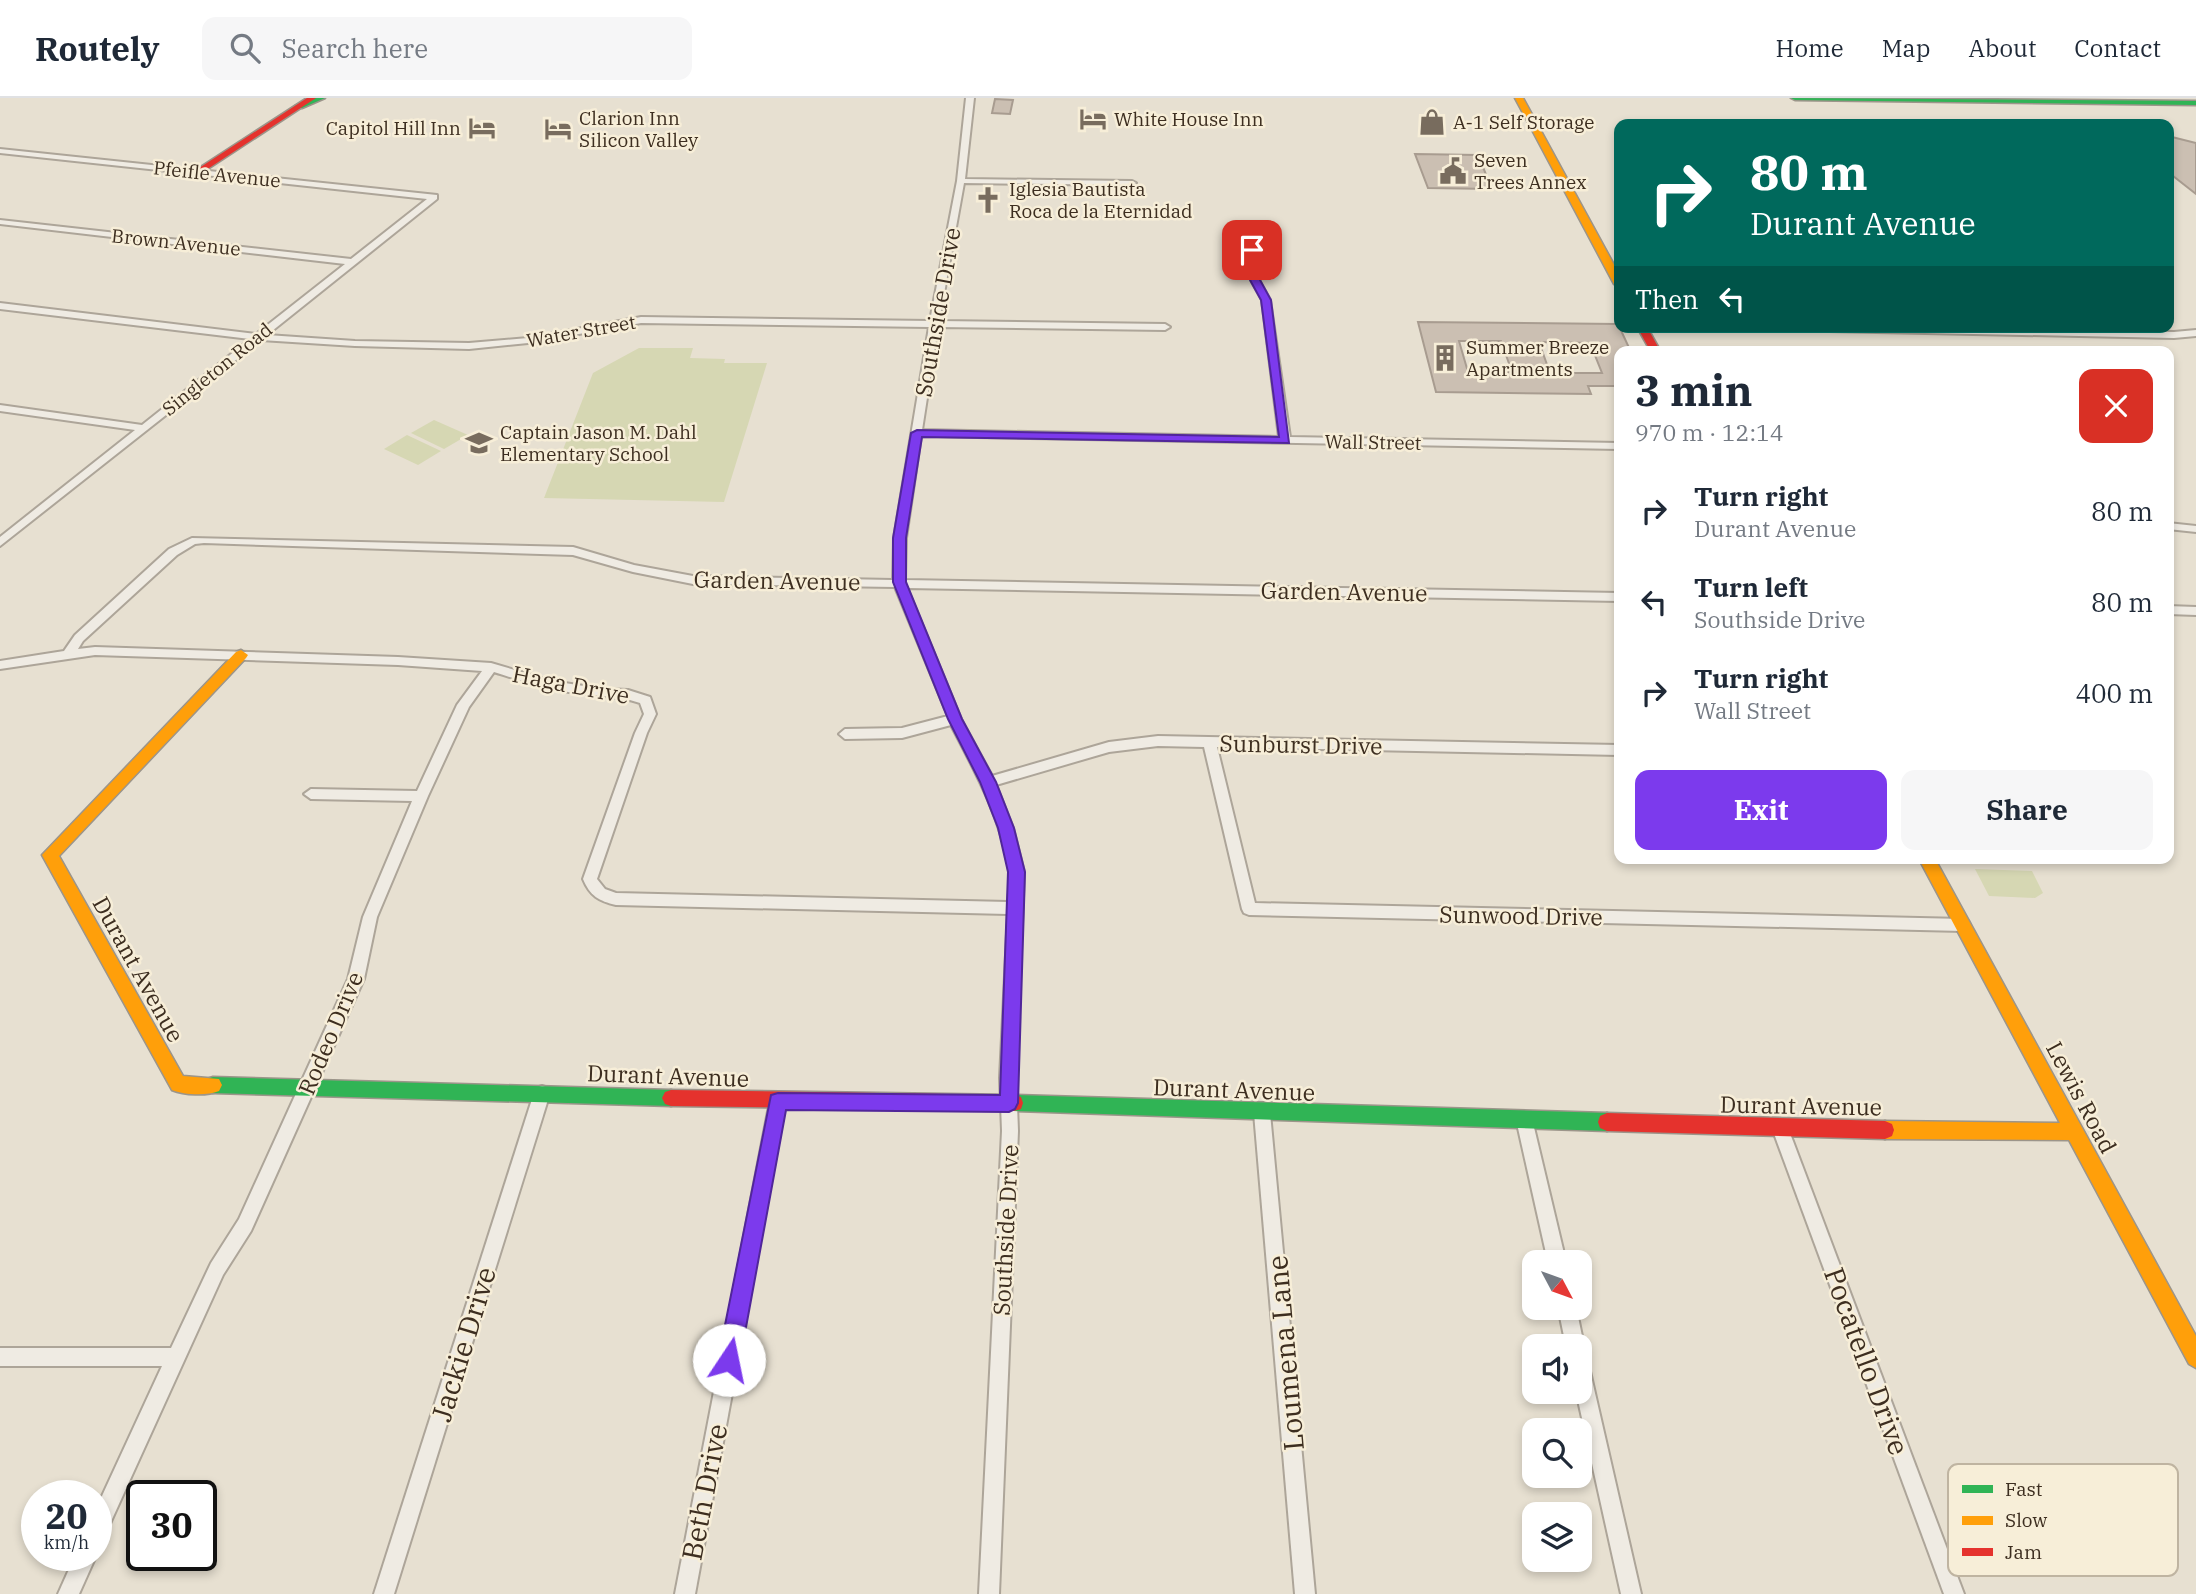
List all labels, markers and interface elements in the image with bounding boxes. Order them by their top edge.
search box [202,17,692,80]
text: Routely [35,27,160,70]
icon: search [226,29,264,67]
text: Search here [282,31,428,65]
text: Home [1776,32,1844,64]
text: Map [1882,32,1930,64]
text: About [1968,32,2036,64]
text: Contact [2074,32,2161,64]
hotel icon: White House Inn [1078,104,1108,134]
place label: Clarion Inn Silicon Valley [579,106,699,152]
place label: White House Inn [1114,107,1264,131]
shop icon: A-1 Self Storage [1417,107,1447,137]
place label: A-1 Self Storage [1453,110,1595,134]
hotel icon: Capitol Hill Inn [467,113,497,143]
hotel icon: Clarion Inn Silicon Valley [543,114,573,144]
place label: Capitol Hill Inn [326,116,461,140]
text: 80 m [1750,140,1868,203]
icon: right [1635,147,1726,238]
place label: Seven Trees Annex [1474,148,1587,194]
street label: Pfeifle Avenue [152,155,282,193]
public building icon: Seven Trees Annex [1438,156,1468,186]
place label: Iglesia Bautista Roca de la Eternidad [1009,177,1193,223]
church icon: Iglesia Bautista Roca de la Eternidad [973,185,1003,215]
text: Durant Avenue [1750,202,1976,244]
pin [1222,220,1282,280]
street label: Brown Avenue [110,223,242,261]
street label: Southside Drive [907,225,967,399]
icon: arrive [1233,231,1271,269]
icon: left [1713,280,1751,318]
text: Then [1635,282,1699,316]
street label: Water Street [524,310,638,352]
street label: Singleton Road [157,317,277,421]
place label: Summer Breeze Apartments [1466,335,1609,381]
building icon: Summer Breeze Apartments [1430,343,1460,373]
text: 3 min [1635,363,1753,418]
button: close [2079,369,2153,443]
text: 970 m · 12:14 [1635,417,1784,447]
place label: Captain Jason M. Dahl Elementary School [500,420,697,466]
school or university icon: Captain Jason M. Dahl Elementary School [464,428,494,458]
street label: Wall Street [1324,429,1422,455]
text: Turn right [1694,479,1828,513]
icon: right [1635,492,1673,530]
text: 80 m [2091,494,2153,528]
text: Durant Avenue [1694,513,1856,543]
street label: Garden Avenue [693,564,861,596]
text: Turn left [1694,570,1808,604]
street label: Garden Avenue [1260,575,1428,607]
icon: left [1635,583,1673,621]
text: 80 m [2091,585,2153,619]
text: Southside Drive [1694,604,1865,634]
street label: Haga Drive [510,658,632,710]
text: Turn right [1694,661,1828,695]
icon: right [1635,674,1673,712]
text: 400 m [2075,676,2153,710]
text: Wall Street [1694,695,1811,725]
street label: Sunburst Drive [1219,728,1383,760]
button: Exit [1635,770,1887,850]
button: Share [1901,770,2153,850]
street label: Durant Avenue [87,891,191,1047]
street label: Sunwood Drive [1439,899,1603,931]
street label: Rodeo Drive [291,967,369,1099]
street label: Lewis Road [2040,1036,2124,1158]
street label: Durant Avenue [586,1057,750,1093]
street label: Durant Avenue [1152,1071,1316,1107]
street label: Durant Avenue [1720,1089,1882,1121]
street label: Southside Drive [986,1144,1024,1316]
north arrow [1522,1250,1592,1320]
map controls [1522,1250,1592,1572]
street label: Loumena Lane [1258,1254,1312,1452]
street label: Jackie Drive [422,1262,504,1426]
street label: Pocatello Drive [1816,1262,1918,1460]
position arrow [692,1323,766,1397]
button: sound [1522,1334,1592,1404]
button: search [1522,1418,1592,1488]
street label: Beth Drive [673,1421,735,1563]
legend [1948,1464,2178,1576]
text: Fast [2005,1477,2043,1501]
speed limit sign: 30 [126,1480,217,1571]
text: 20 [45,1493,88,1539]
button: layers [1522,1502,1592,1572]
text: Slow [2005,1508,2047,1532]
text: km/h [44,1531,89,1554]
text: Jam [2005,1540,2042,1564]

